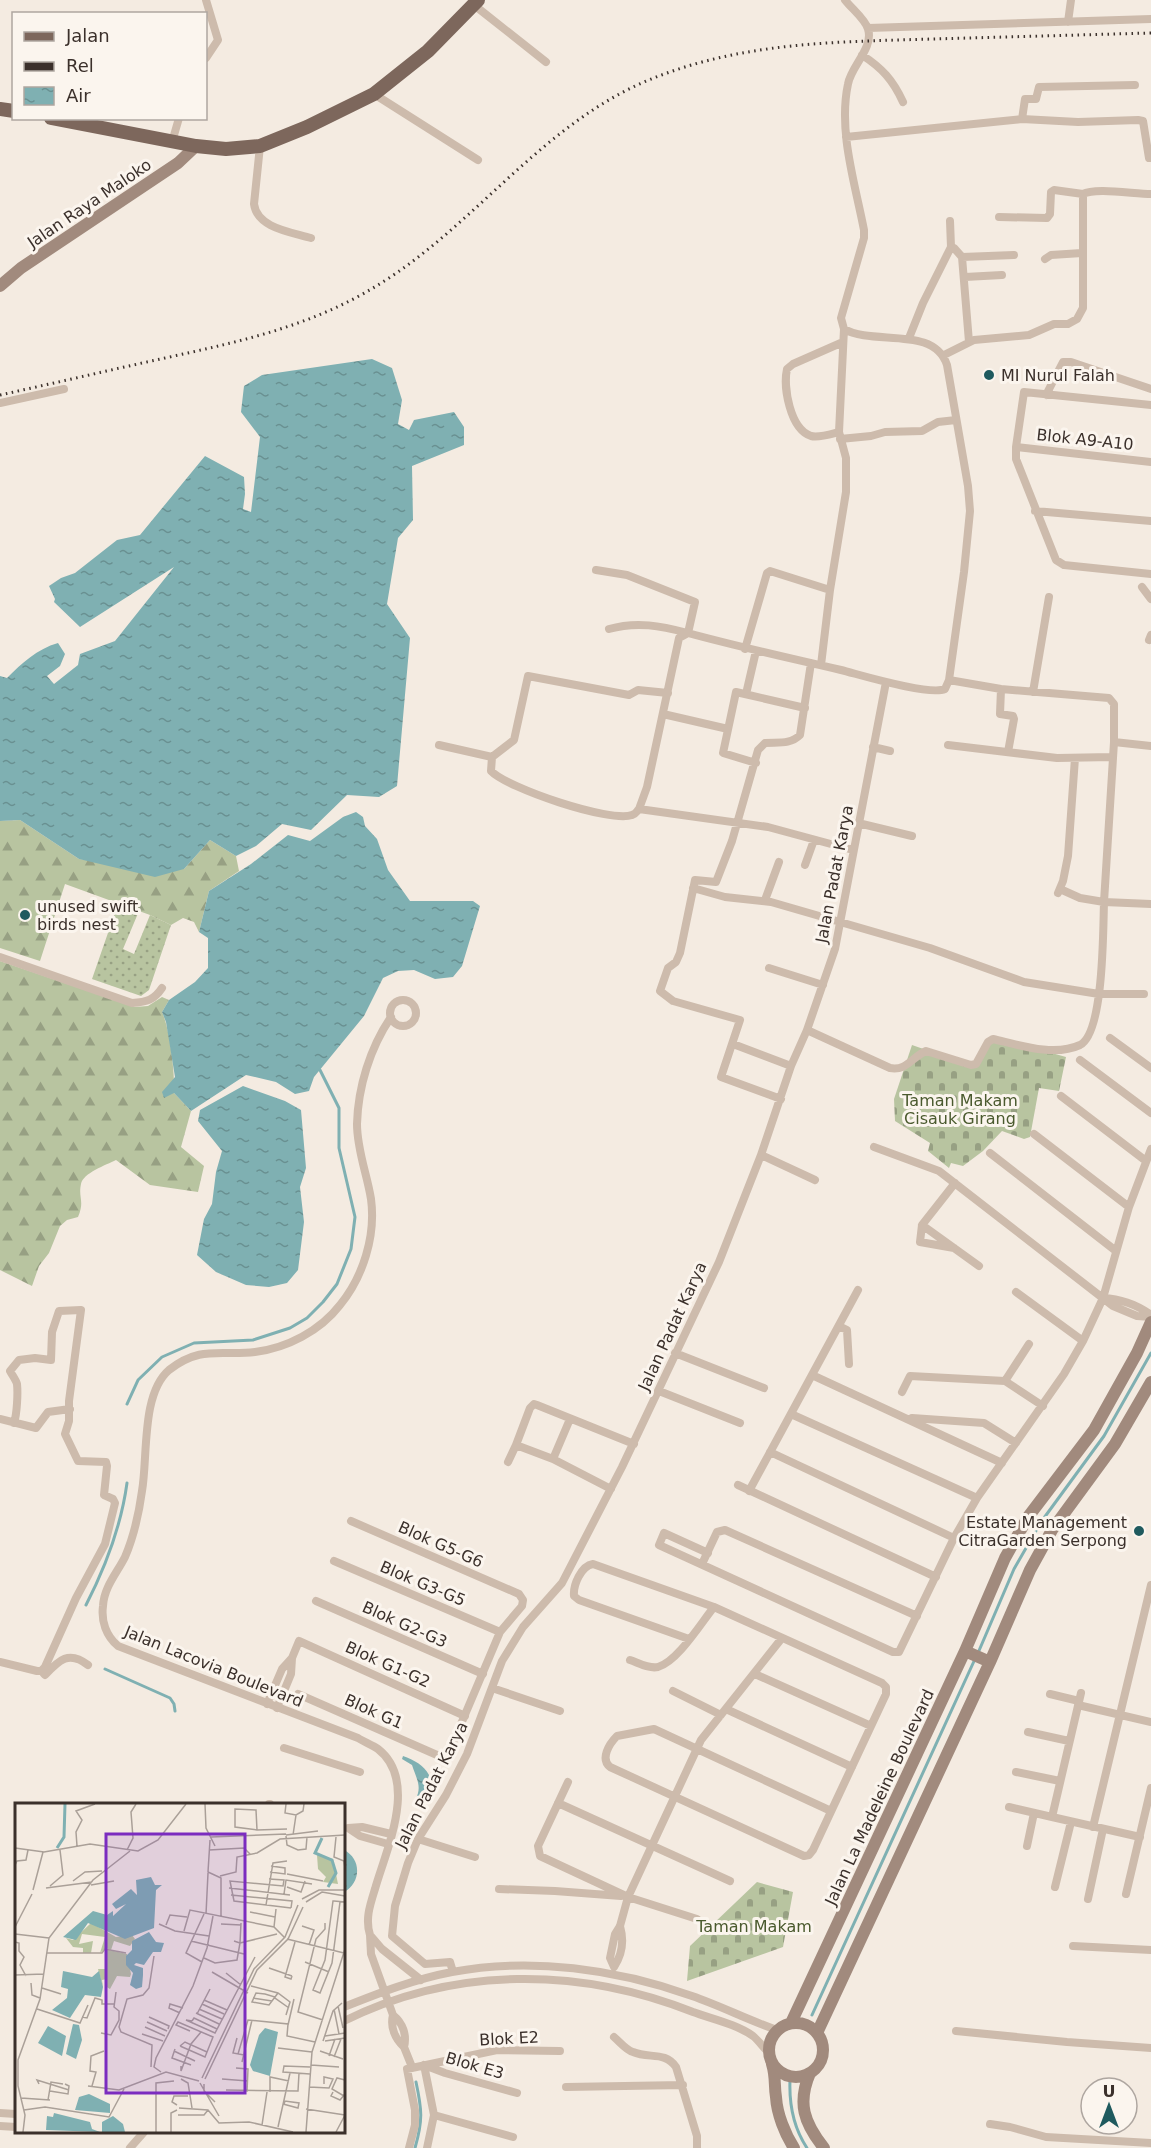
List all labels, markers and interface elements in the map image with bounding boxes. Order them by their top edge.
legend [12,12,207,120]
text: Jalan [65,25,110,46]
text: Rel [66,55,94,76]
text: Air [66,85,91,106]
street label: Jalan Raya Maloko [23,155,155,252]
place label: MI Nurul Falah [1001,366,1115,385]
marker: MI Nurul Falah [982,368,996,382]
street label: Blok A9-A10 [1036,425,1134,454]
street label: Jalan Padat Karya [812,804,857,946]
place label: unused swift birds nest [37,897,138,934]
marker: unused swift birds nest [18,908,32,922]
park label: Taman Makam Cisauk Girang [901,1091,1018,1128]
street label: Jalan Padat Karya [634,1259,711,1395]
place label: Estate Management CitraGarden Serpong [958,1513,1127,1550]
street label: Blok G5-G6 [395,1517,486,1572]
marker: Estate Management CitraGarden Serpong [1132,1524,1146,1538]
street label: Blok G3-G5 [377,1557,468,1610]
street label: Blok G2-G3 [359,1597,450,1652]
street label: Jalan Lacovia Boulevard [121,1621,306,1711]
street label: Blok G1-G2 [342,1637,433,1692]
street label: Jalan La Madeleine Boulevard [821,1686,938,1909]
street label: Blok G1 [342,1690,406,1733]
street label: Jalan Padat Karya [391,1719,472,1853]
inset map [15,1803,345,2133]
park label: Taman Makam [695,1917,812,1936]
street label: Blok E2 [479,2027,539,2050]
street label: Blok E3 [443,2048,506,2083]
north arrow [1079,2076,1139,2136]
text: U [1103,2082,1116,2101]

